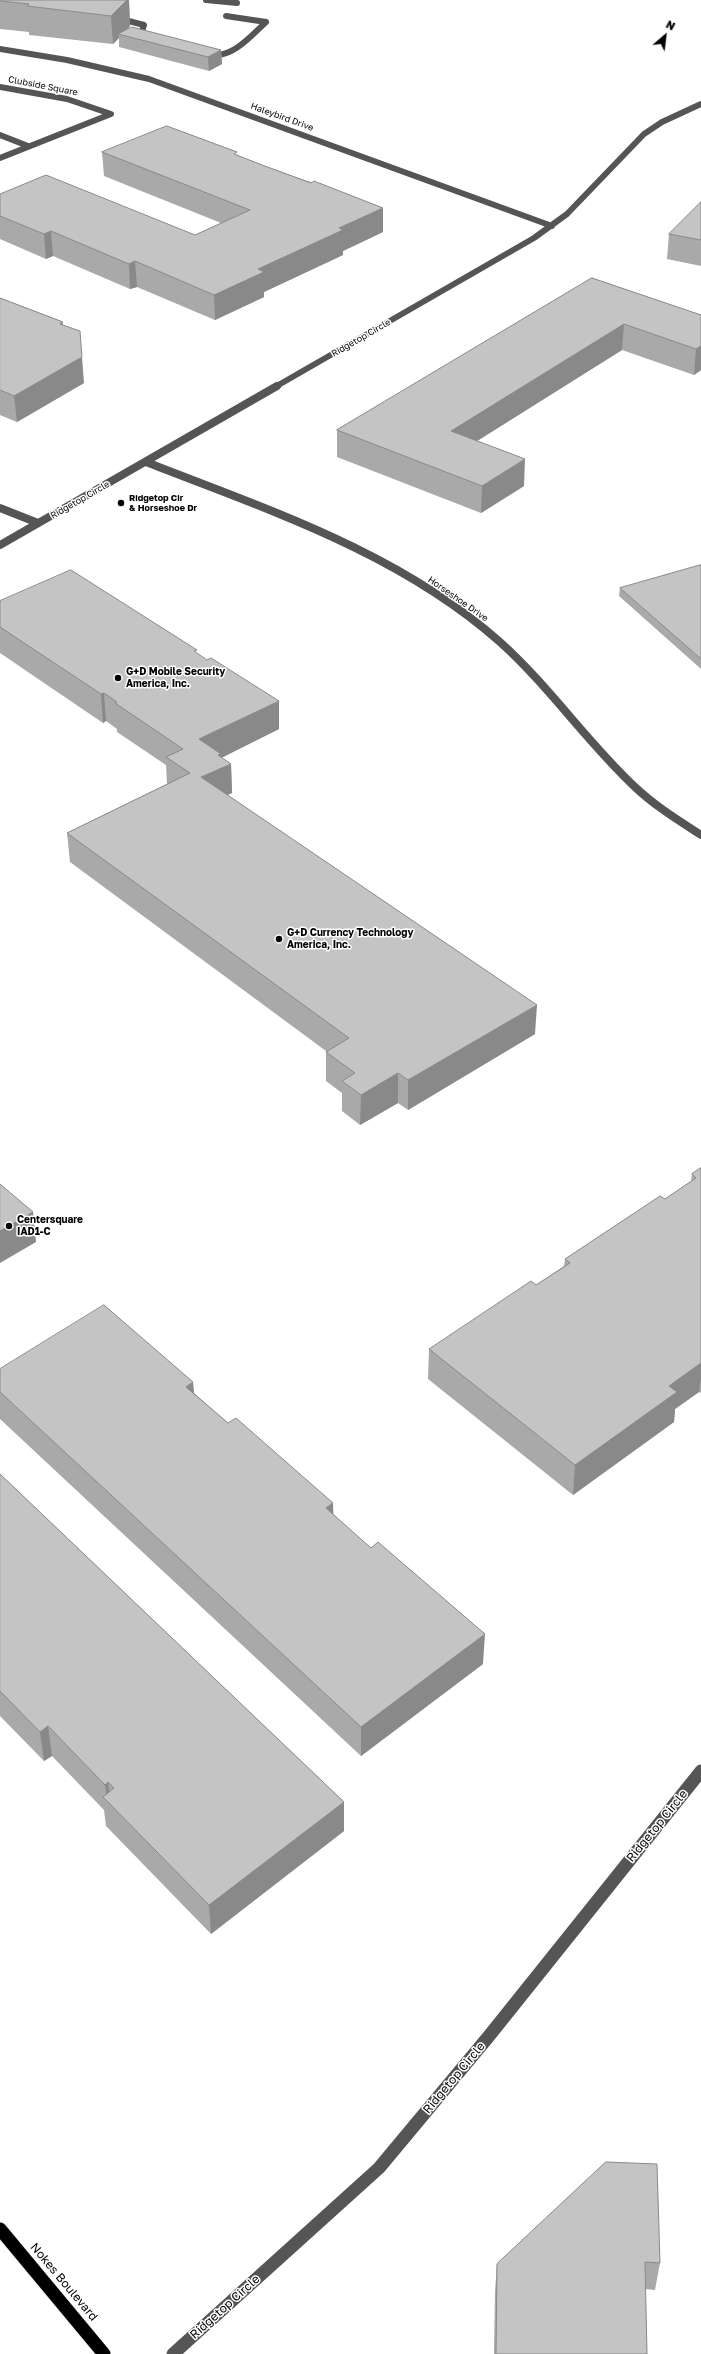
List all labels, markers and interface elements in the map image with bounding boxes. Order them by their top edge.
north arrow [645,16,685,56]
text: N [664,17,678,33]
street label: Clubside Square [7,74,79,98]
street label: Haleybird Drive [249,101,315,133]
street label: Ridgetop Circle [330,317,392,359]
street label: Ridgetop Circle [49,479,111,521]
place label: Ridgetop Cir & Horseshoe Dr [129,493,197,514]
marker: Ridgetop Cir & Horseshoe Dr [116,498,126,508]
street label: Horseshoe Drive [426,574,490,624]
place label: G+D Mobile Security America, Inc. [126,666,225,690]
marker: G+D Mobile Security America, Inc. [113,673,123,683]
place label: G+D Currency Technology America, Inc. [287,927,413,950]
marker: G+D Currency Technology America, Inc. [274,934,284,944]
place label: Centersquare IAD1-C [17,1214,83,1238]
marker: Centersquare IAD1-C [4,1221,14,1231]
street label: Ridgetop Circle [624,1787,690,1865]
street label: Ridgetop Circle [420,2039,488,2117]
street label: Nokes Boulevard [27,2240,101,2324]
street label: Ridgetop Circle [187,2272,263,2342]

